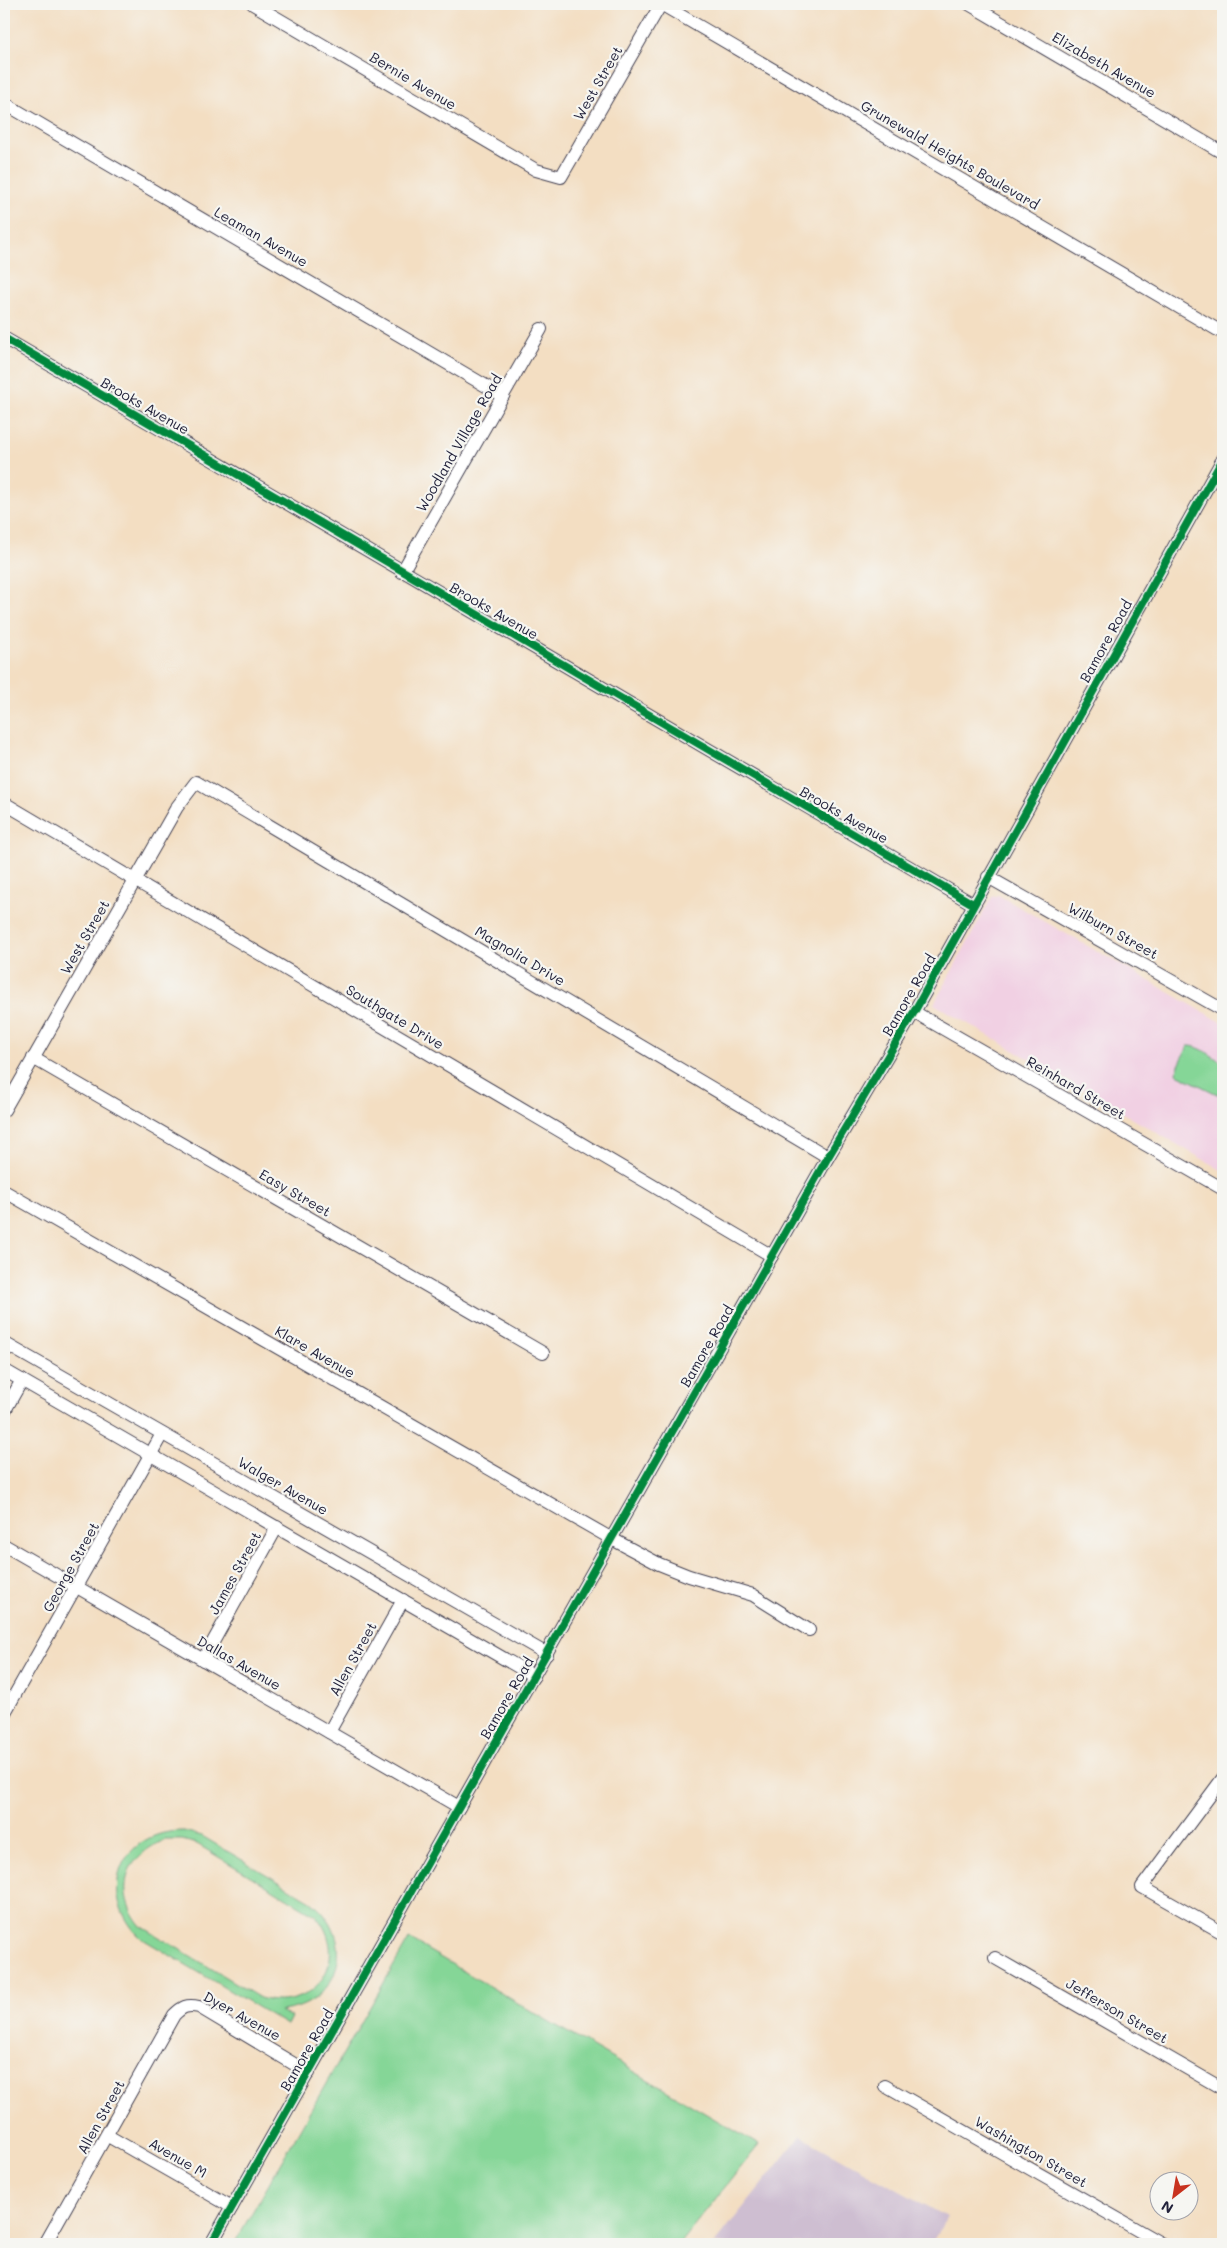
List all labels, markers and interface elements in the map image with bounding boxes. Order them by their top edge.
street label: Elizabeth Avenue [1049,27,1160,102]
street label: West Street [569,42,627,123]
street label: Bernie Avenue [366,47,460,114]
street label: Grunewald Heights Boulevard [858,96,1043,214]
street label: Leaman Avenue [211,202,312,271]
street label: Woodland Village Road [411,370,506,515]
street label: Brooks Avenue [97,372,193,439]
street label: Brooks Avenue [446,577,542,644]
street label: Bamore Road [1075,596,1136,686]
street label: Brooks Avenue [796,781,892,848]
street label: West Street [56,896,114,977]
street label: Wilburn Street [1065,898,1162,963]
street label: Magnolia Drive [472,921,569,990]
street label: Bamore Road [877,950,940,1039]
street label: Southgate Drive [343,980,448,1053]
street label: Reinhard Street [1023,1052,1129,1124]
street label: Easy Street [256,1164,335,1221]
street label: Bamore Road [675,1301,738,1390]
street label: Klare Avenue [272,1321,359,1382]
street label: Walger Avenue [235,1452,332,1519]
street label: George Street [38,1518,103,1615]
street label: James Street [204,1528,265,1618]
street label: Allen Street [324,1618,381,1699]
street label: Dallas Avenue [194,1631,285,1694]
street label: Bamore Road [475,1653,538,1742]
street label: Jefferson Street [1063,1974,1172,2048]
street label: Dyer Avenue [200,1987,284,2045]
street label: Bamore Road [275,2005,338,2094]
street label: Allen Street [72,2076,129,2157]
street label: Washington Street [971,2112,1091,2192]
street label: Avenue M [146,2133,211,2182]
north arrow [1150,2170,1200,2220]
text: N [1158,2197,1177,2218]

